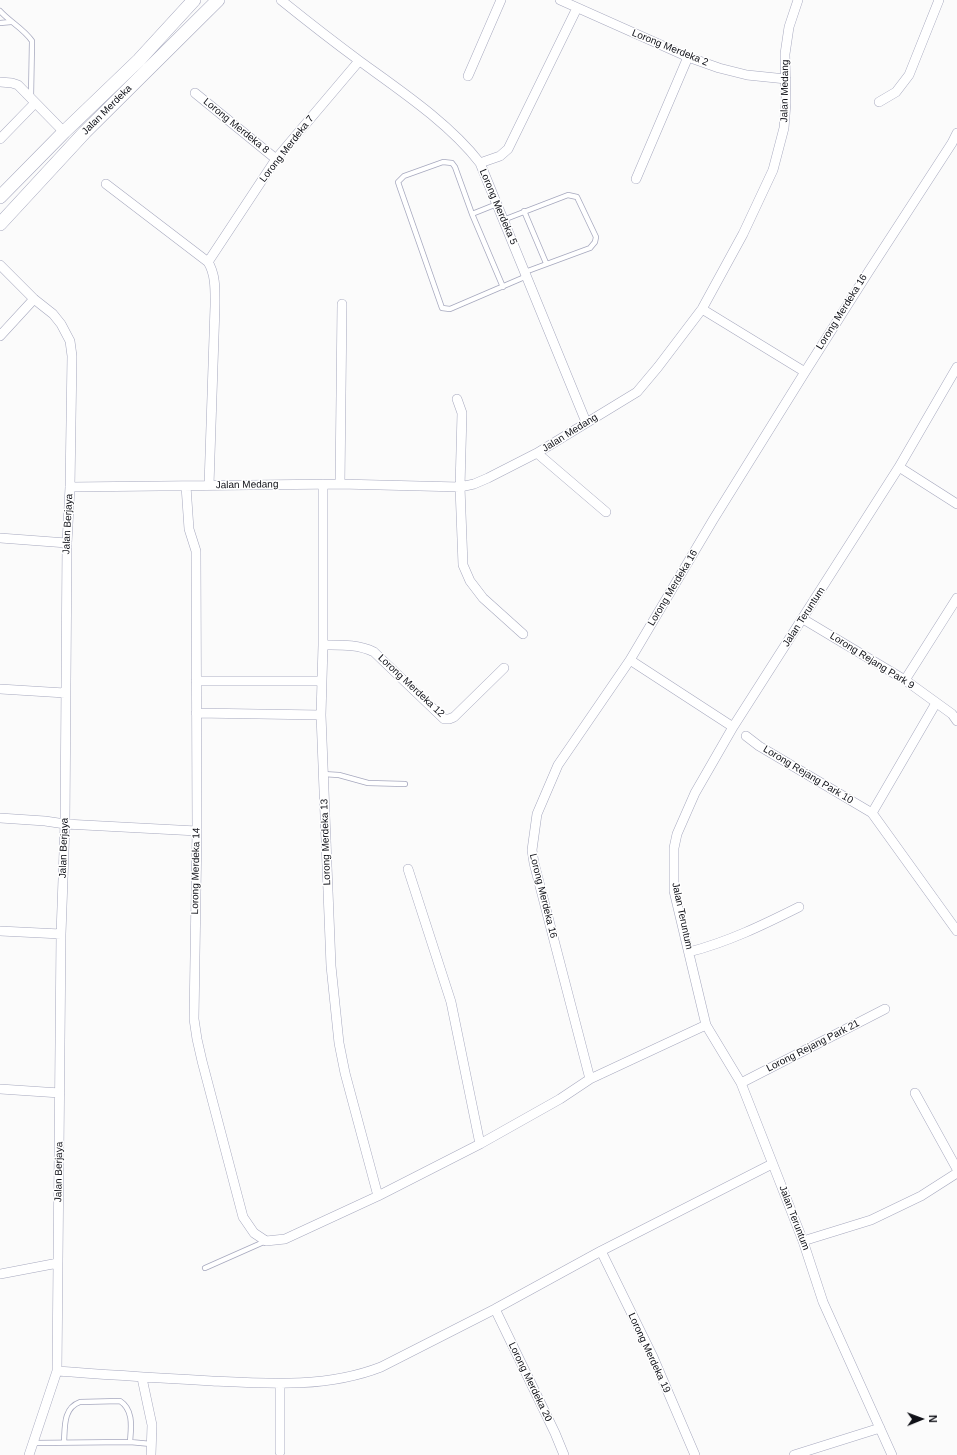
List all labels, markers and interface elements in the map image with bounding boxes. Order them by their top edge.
street label: Lorong Merdeka 2 [630,27,710,69]
street label: Jalan Medang [778,59,792,123]
street label: Jalan Merdeka [80,83,134,137]
street label: Lorong Merdeka 8 [201,96,271,156]
street label: Lorong Merdeka 7 [257,113,317,185]
street label: Lorong Merdeka 5 [477,167,519,247]
street label: Lorong Merdeka 16 [814,272,870,352]
street label: Jalan Medang [540,411,600,455]
street label: Jalan Medang [215,478,279,492]
street label: Jalan Berjaya [60,493,76,555]
street label: Lorong Merdeka 16 [646,548,700,628]
street label: Jalan Teruntum [780,585,828,649]
street label: Lorong Rejang Park 9 [828,630,916,692]
street label: Lorong Merdeka 12 [375,652,447,720]
street label: Lorong Rejang Park 10 [761,743,855,807]
street label: Lorong Merdeka 13 [318,798,334,886]
street label: Jalan Berjaya [57,818,71,878]
street label: Lorong Merdeka 14 [189,828,203,914]
street label: Lorong Merdeka 16 [527,852,559,940]
street label: Jalan Teruntum [669,881,695,951]
street label: Lorong Rejang Park 21 [764,1017,862,1075]
street label: Jalan Berjaya [52,1142,66,1202]
street label: Jalan Teruntum [776,1184,812,1252]
street label: Lorong Merdeka 19 [625,1311,673,1395]
street label: Lorong Merdeka 20 [506,1340,554,1424]
north arrow [901,1399,941,1439]
text: N [927,1415,939,1423]

